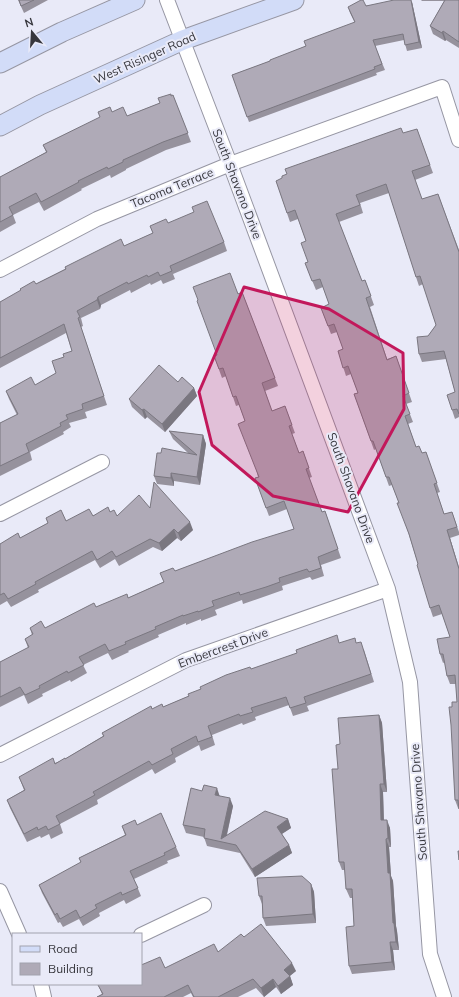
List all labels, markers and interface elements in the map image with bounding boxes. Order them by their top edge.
north arrow [12,12,52,52]
text: N [23,15,35,30]
street label: West Risinger Road [91,28,198,87]
street label: South Shavano Drive [210,127,265,241]
street label: Tacoma Terrace [128,164,215,211]
street label: South Shavano Drive [324,430,378,545]
street label: Embercrest Drive [176,624,270,671]
street label: South Shavano Drive [407,743,430,861]
legend [12,933,142,985]
text: Road [48,941,77,956]
text: Building [48,961,93,976]

